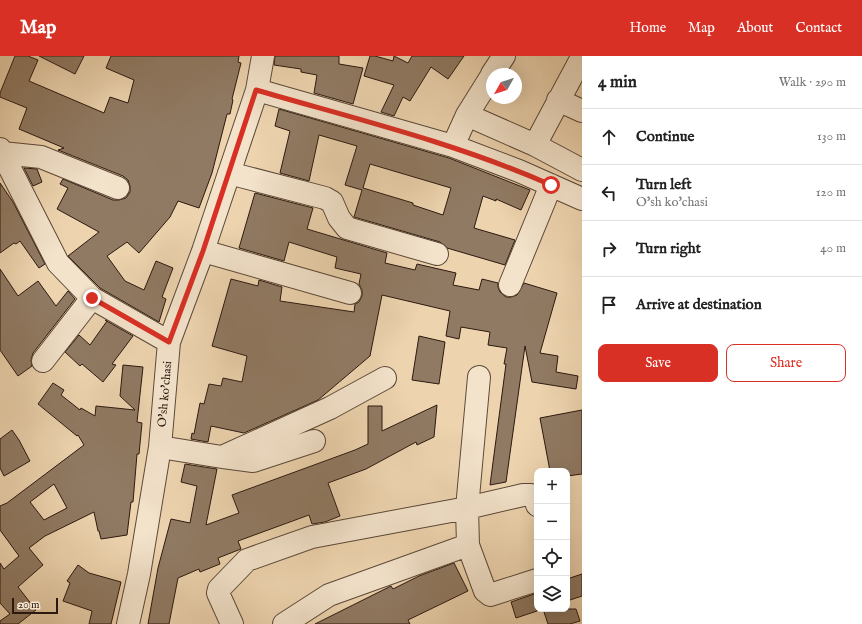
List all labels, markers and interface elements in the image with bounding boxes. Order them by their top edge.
text: Map [20,16,56,40]
text: Home [630,19,666,37]
text: Map [688,19,715,37]
text: About [737,19,773,37]
text: Contact [795,19,842,37]
north arrow [486,68,522,104]
text: 4 min [598,72,637,93]
text: Walk · 290 m [779,74,846,91]
icon: ahead [598,126,620,148]
text: Continue [636,127,694,146]
text: 130 m [817,128,846,145]
text: Turn left [636,175,692,194]
route start [542,176,560,194]
icon: left [598,182,620,204]
text: 120 m [816,184,846,201]
text: O'sh ko'chasi [636,194,708,211]
icon: right [598,238,620,260]
text: Turn right [636,239,701,258]
text: 40 m [820,240,846,257]
route end [83,289,101,307]
icon: arrive [598,294,620,316]
text: Arrive at destination [636,295,762,314]
button: Save [598,344,718,382]
button: Share [726,344,846,382]
street label: O'sh ko'chasi [155,360,175,428]
map controls [534,468,570,612]
button: + [534,468,570,504]
button: − [534,504,570,540]
button: locate [534,540,570,576]
button: layers [534,576,570,612]
scale bar [12,596,58,615]
text: 20 m [18,598,39,612]

